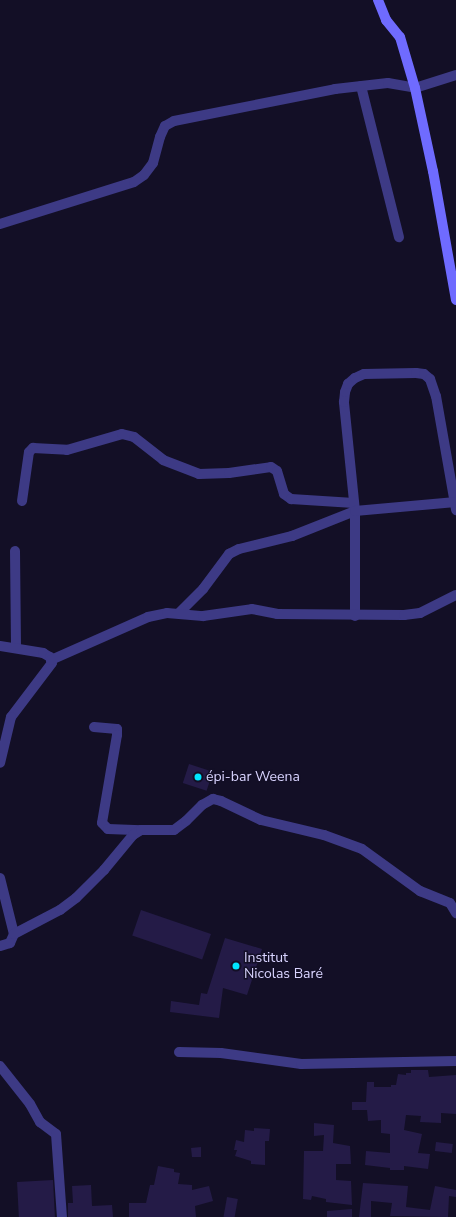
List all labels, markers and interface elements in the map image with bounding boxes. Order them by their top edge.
place label: épi-bar Weena [206,769,300,785]
marker: épi-bar Weena [193,772,203,782]
place label: Institut Nicolas Baré [244,950,323,982]
marker: Institut Nicolas Baré [231,961,241,971]

